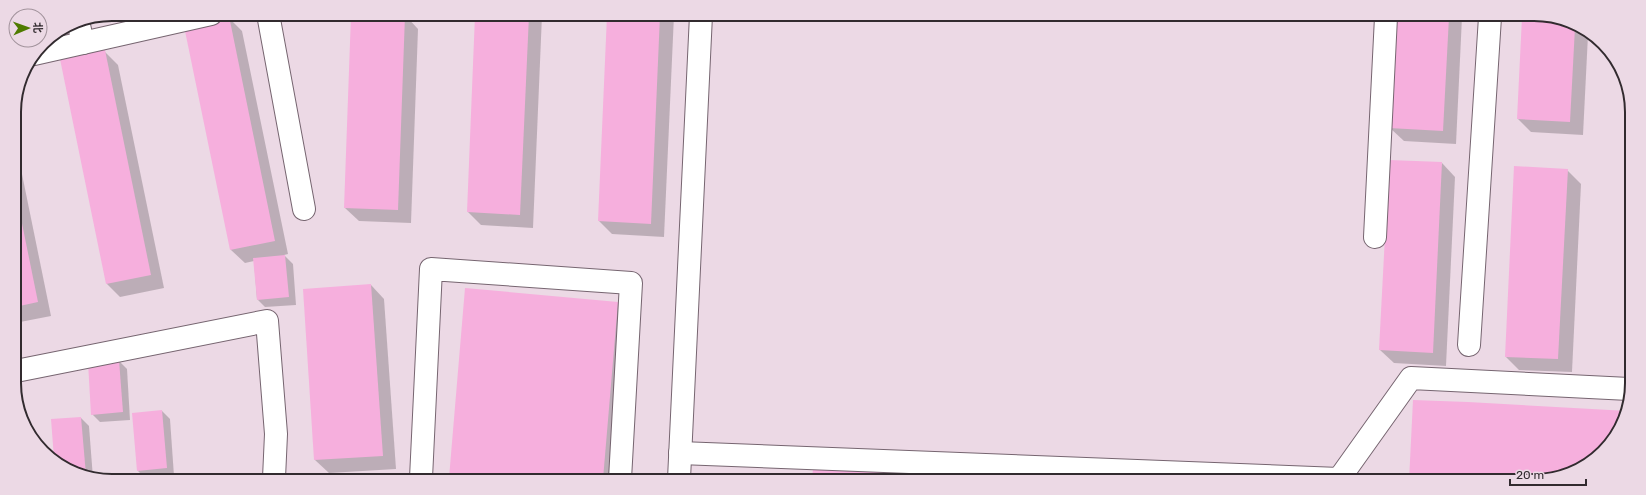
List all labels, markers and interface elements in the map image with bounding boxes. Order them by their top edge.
north arrow [8,8,48,48]
text: 北 [31,22,44,33]
scale bar [1510,461,1586,487]
text: 20 m [1516,468,1544,482]

